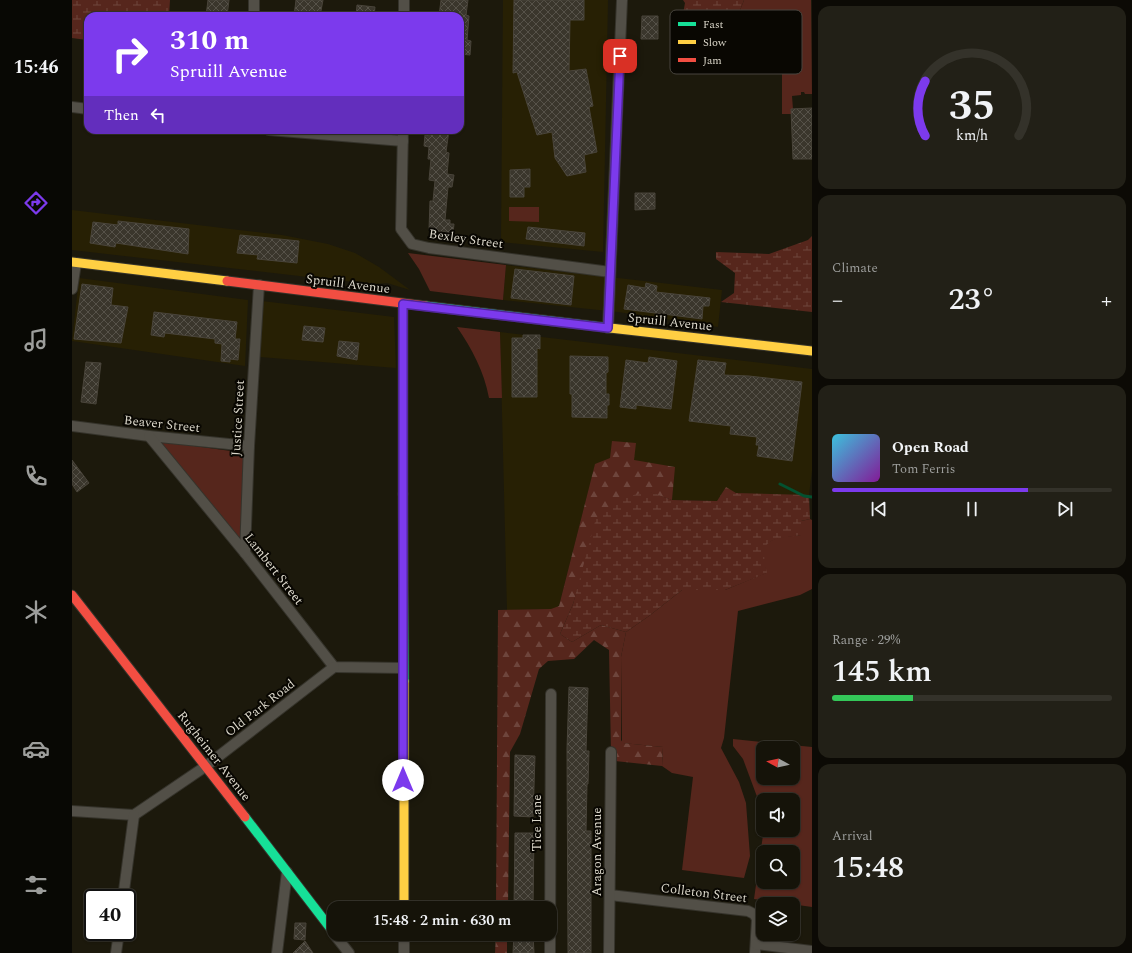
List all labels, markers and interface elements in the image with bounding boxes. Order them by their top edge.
legend [670,10,802,74]
text: Fast [703,16,724,33]
text: 310 m [170,19,249,62]
icon: right [104,28,156,80]
text: Slow [703,34,727,51]
pin [603,39,637,73]
icon: arrive [609,45,631,67]
text: Jam [703,52,722,69]
text: 15:46 [13,54,59,81]
text: Spruill Avenue [170,58,287,85]
text: 35 [949,75,995,138]
text: Then [104,104,139,127]
icon: left [147,104,169,126]
text: km/h [956,124,988,146]
icon: directions [22,189,50,217]
street label: Bexley Street [427,224,505,254]
text: Climate [832,258,878,278]
street label: Spruill Avenue [305,269,391,299]
text: 23° [948,277,996,323]
text: − [832,284,843,317]
text: + [1101,284,1112,317]
street label: Spruill Avenue [627,308,713,336]
icon: music [22,326,50,354]
street label: Justice Street [226,379,250,457]
street label: Beaver Street [123,410,201,438]
text: Open Road [892,436,969,459]
text: Tom Ferris [892,459,955,479]
icon: phone [22,462,50,490]
icon: previous [868,498,890,520]
icon: pause [961,498,983,520]
icon: next [1054,498,1076,520]
street label: Lambert Street [240,529,309,610]
icon: climate [22,598,50,626]
text: Range · 29% [832,630,900,650]
text: 145 km [832,649,932,695]
street label: Old Park Road [221,674,299,742]
street label: Rugheimer Avenue [172,707,256,805]
icon: car [22,735,50,763]
north arrow [756,741,800,785]
map controls [756,741,800,941]
position arrow [382,759,424,801]
button: sound [756,793,800,837]
street label: Tice Lane [527,794,547,852]
street label: Aragon Avenue [587,807,607,897]
text: Arrival [832,826,873,846]
button: search [756,845,800,889]
text: 15:48 [832,845,904,891]
icon: filters [22,871,50,899]
street label: Colleton Street [660,878,749,908]
speed limit sign: 40 [84,889,136,941]
button: layers [756,897,800,941]
text: 15:48 · 2 min · 630 m [373,909,511,932]

